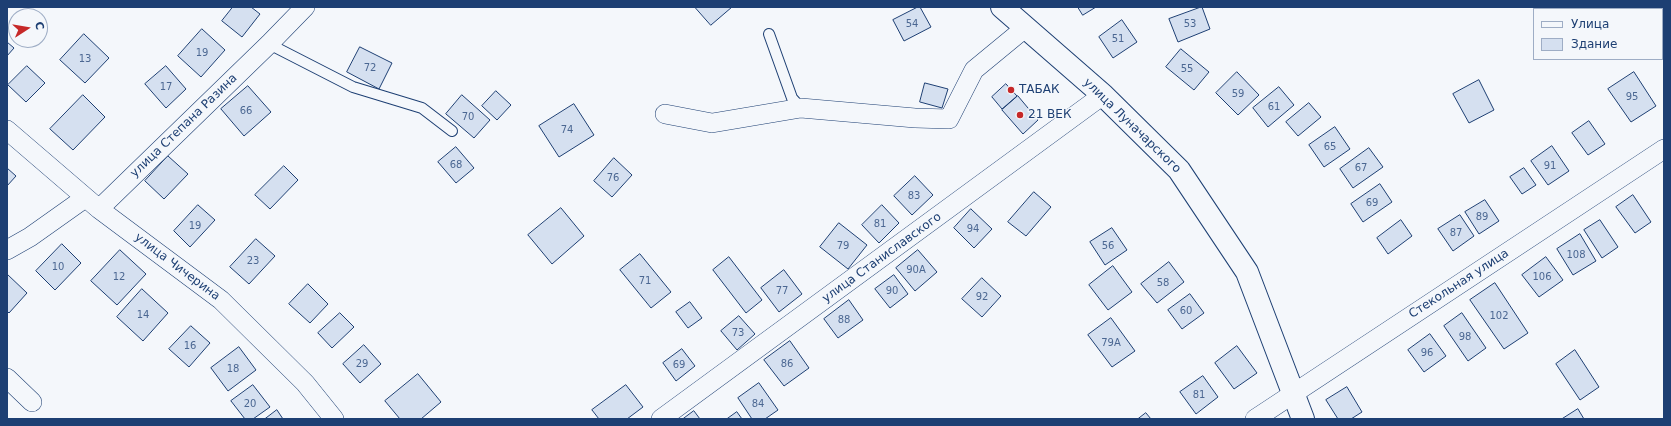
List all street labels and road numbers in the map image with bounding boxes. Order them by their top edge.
street label: улица Степана Разина [128,71,240,181]
street label: улица Луначарского [1080,76,1184,176]
street label: улица Станиславского [820,210,944,306]
street label: улица Чичерина [132,230,222,304]
street label: Стекольная улица [1406,246,1512,322]

